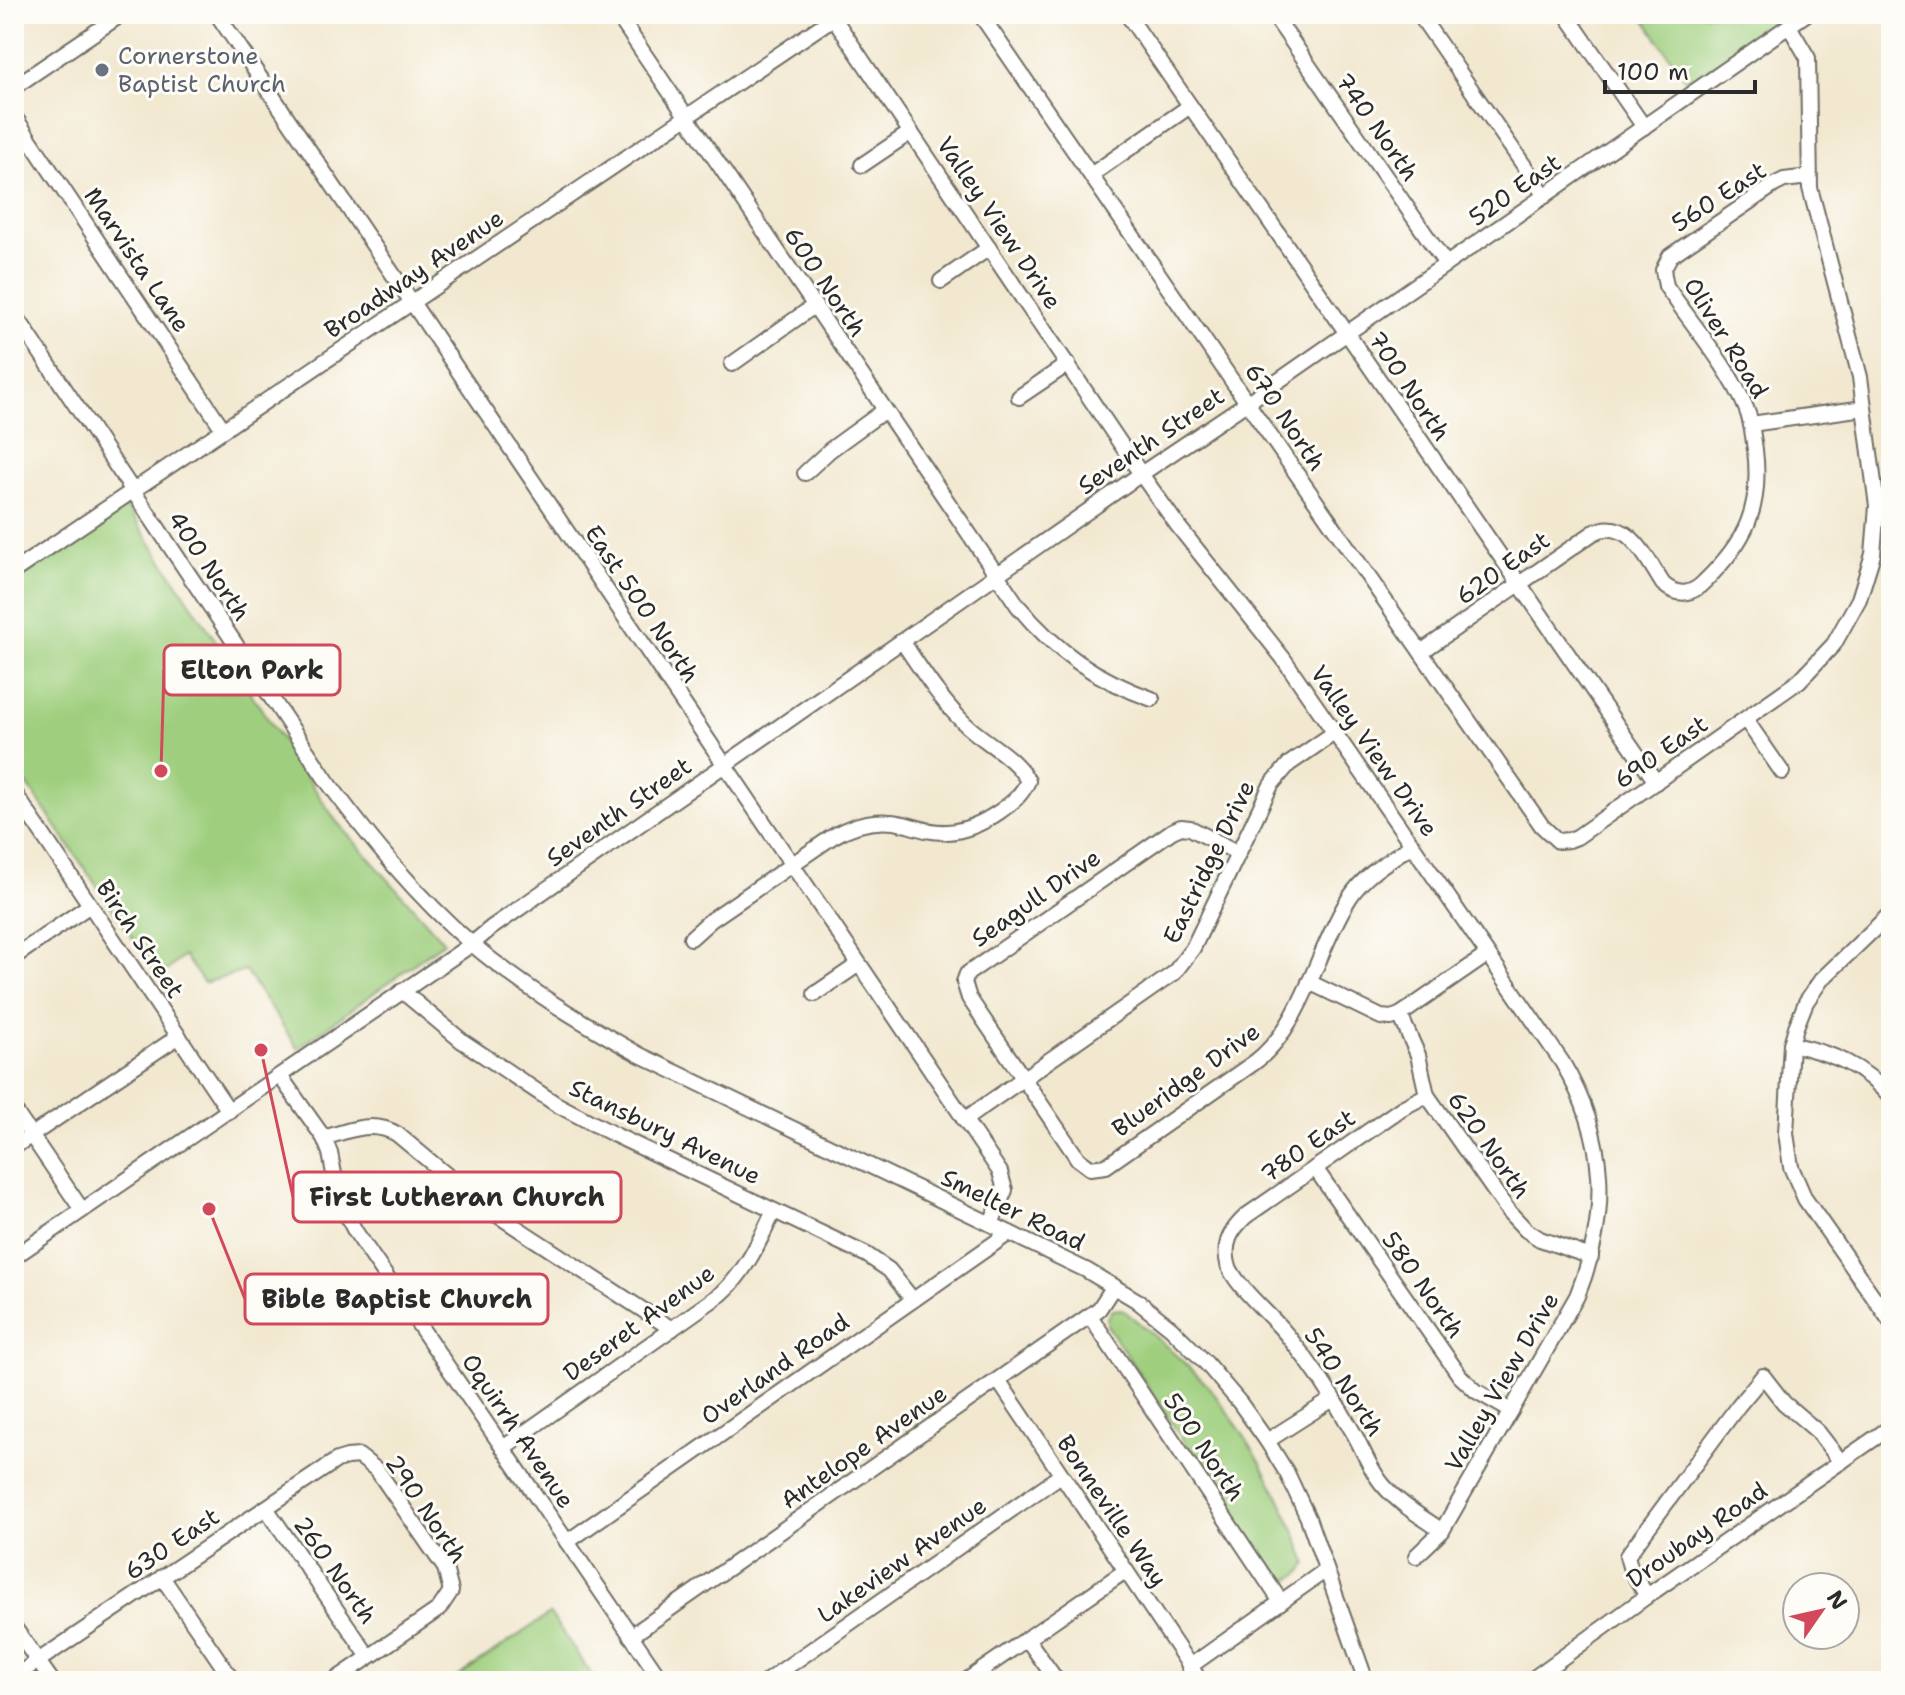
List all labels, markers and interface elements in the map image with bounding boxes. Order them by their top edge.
place label: Cornerstone Baptist Church [118,40,286,100]
scale bar [1605,44,1755,94]
text: 100 m [1617,56,1689,88]
marker: Cornerstone Baptist Church [93,61,111,79]
street label: 740 North [1328,66,1426,188]
street label: Valley View Drive [929,130,1069,316]
street label: 520 East [1462,147,1568,233]
street label: 560 East [1666,154,1772,240]
street label: Marvista Lane [77,181,197,339]
street label: Broadway Avenue [318,202,510,346]
street label: 600 North [777,221,873,343]
street label: Oliver Road [1676,272,1776,404]
street label: 700 North [1361,325,1457,447]
street label: 670 North [1237,357,1333,477]
street label: Seventh Street [1071,380,1231,502]
street label: 400 North [160,505,258,627]
street label: East 500 North [577,519,707,689]
street label: 620 East [1450,524,1556,612]
callout: Elton Park [164,645,340,695]
text: Elton Park [180,652,324,687]
street label: Valley View Drive [1303,659,1445,843]
street label: 690 East [1608,708,1714,796]
street label: Seventh Street [540,750,698,874]
street label: Eastridge Drive [1156,775,1262,949]
street label: Seagull Drive [965,842,1107,954]
street label: Birch Street [89,874,191,1004]
street label: Blueridge Drive [1106,1015,1266,1145]
street label: Stansbury Avenue [564,1072,766,1192]
street label: 620 North [1440,1085,1538,1205]
street label: 780 East [1254,1102,1362,1190]
street label: Smelter Road [936,1161,1090,1259]
callout: First Lutheran Church [293,1172,621,1222]
text: First Lutheran Church [309,1179,605,1214]
street label: 580 North [1374,1225,1472,1345]
street label: Deseret Avenue [557,1257,721,1389]
callout: Bible Baptist Church [245,1274,548,1324]
text: Bible Baptist Church [261,1281,533,1316]
street label: Valley View Drive [1438,1286,1566,1478]
street label: Overland Road [695,1306,855,1432]
street label: 540 North [1297,1321,1391,1443]
street label: Oquirrh Avenue [454,1347,582,1515]
street label: Antelope Avenue [774,1378,954,1516]
street label: 500 North [1156,1387,1252,1507]
street label: Bonneville Way [1049,1429,1175,1593]
street label: 290 North [378,1448,474,1570]
street label: Droubay Road [1620,1475,1774,1595]
street label: Lakeview Avenue [811,1490,993,1630]
street label: 630 East [118,1501,226,1587]
street label: 260 North [286,1510,384,1630]
north arrow [1781,1571,1861,1651]
text: N [1820,1585,1854,1615]

